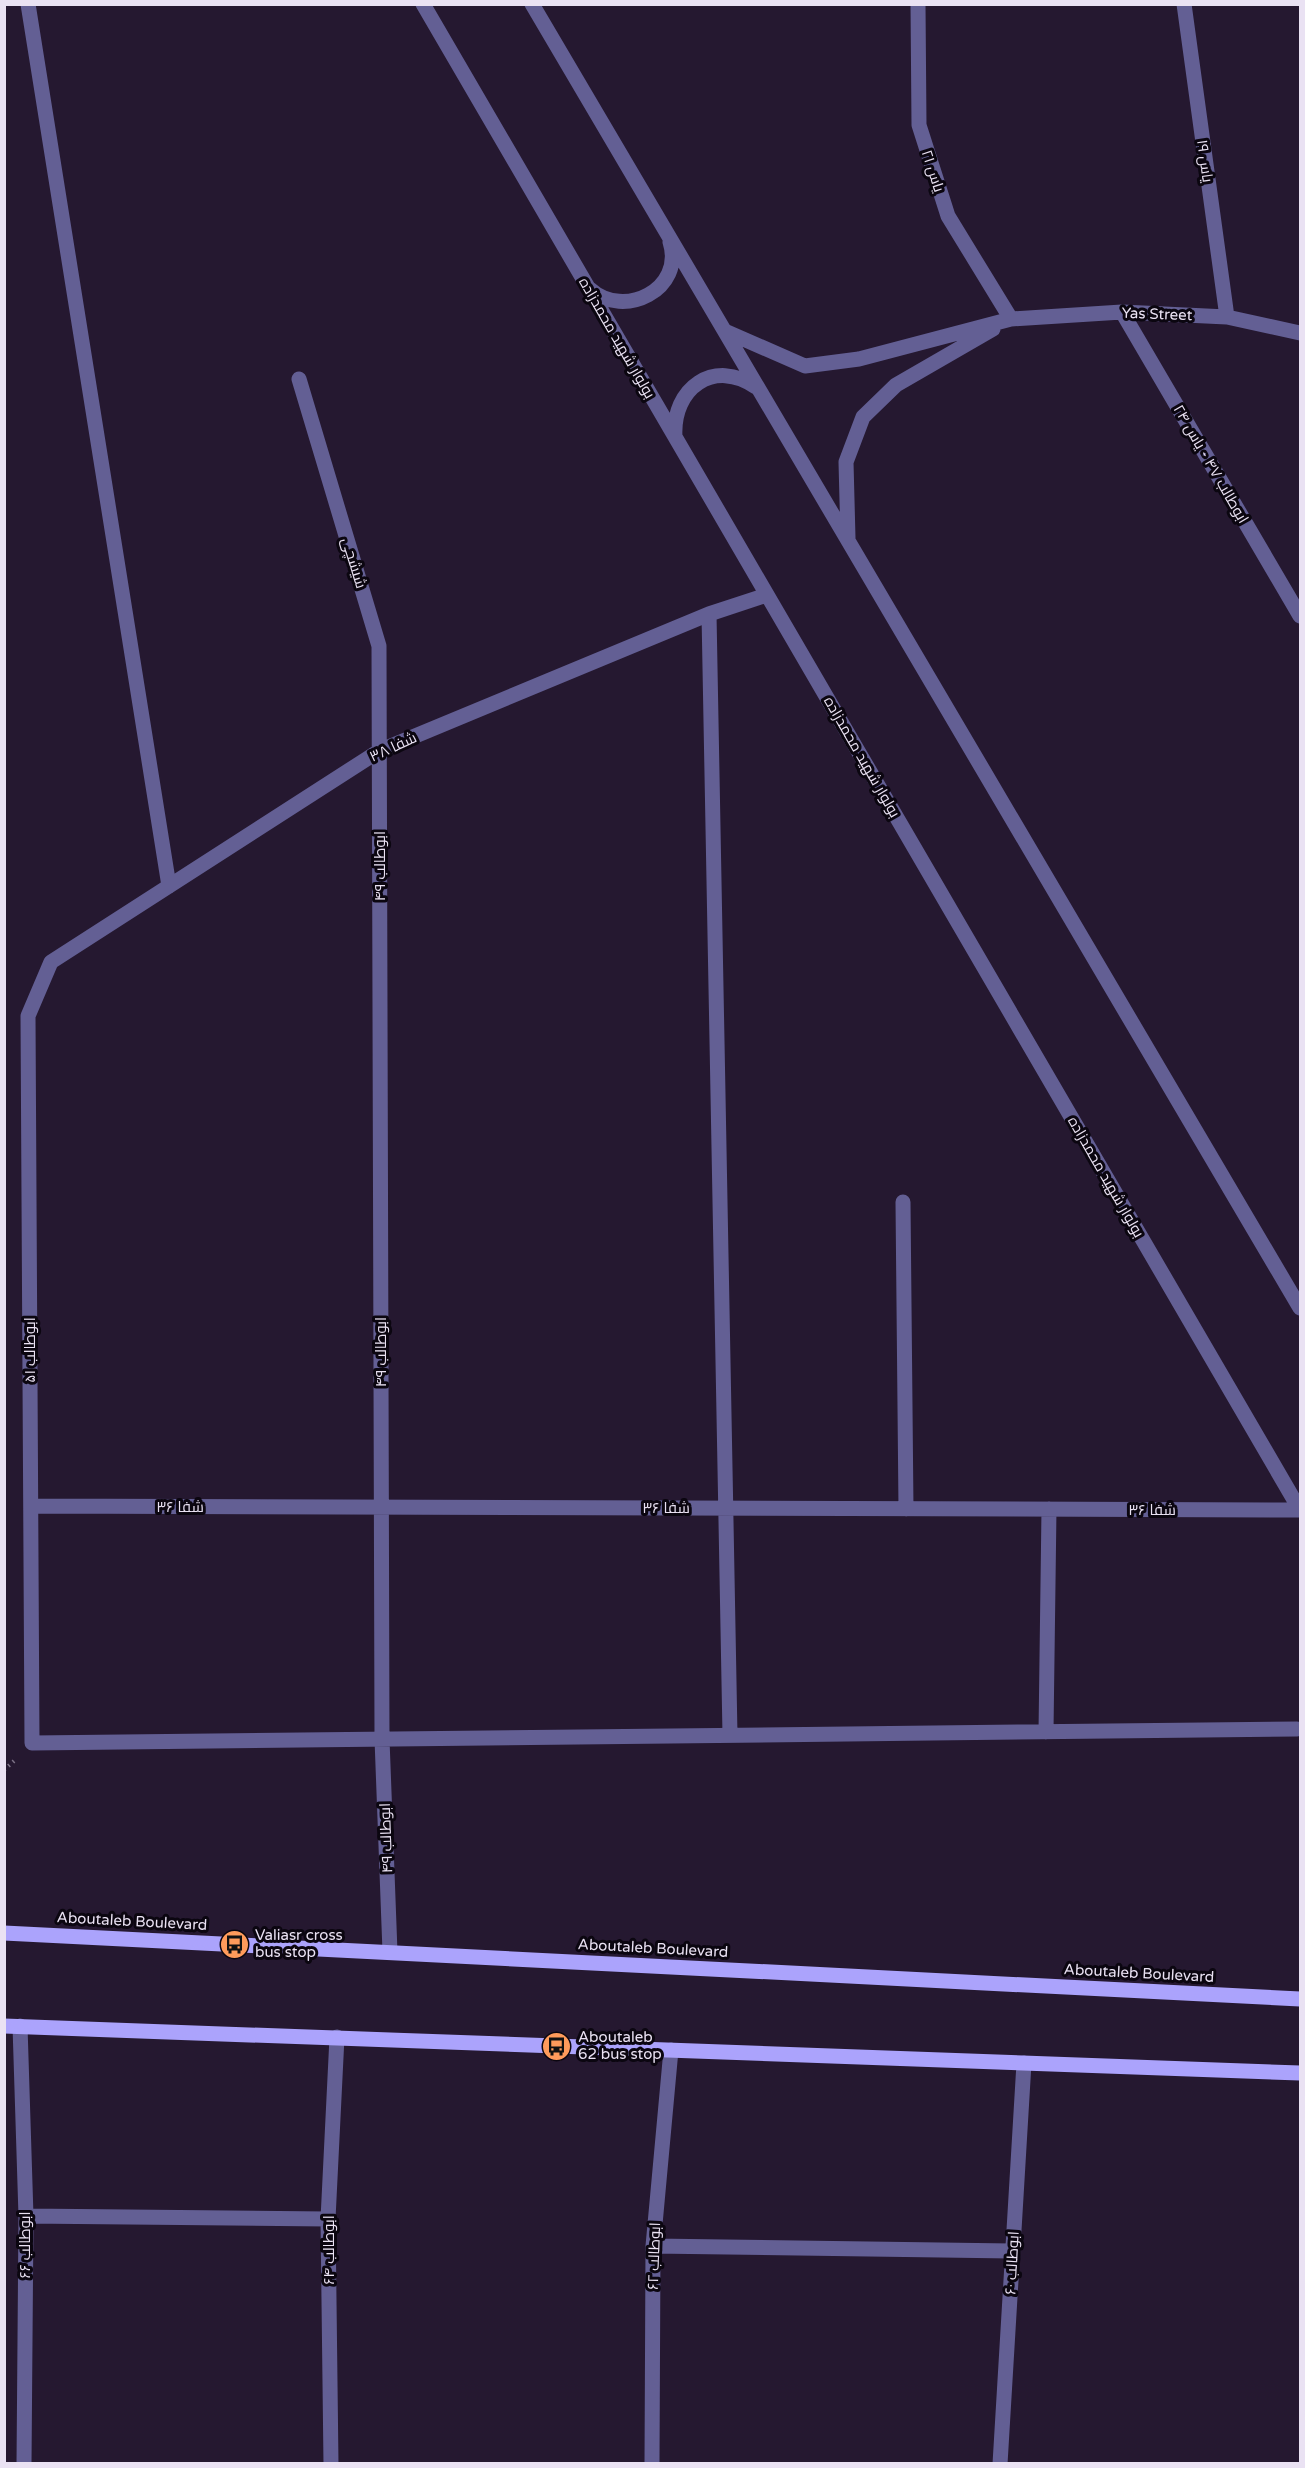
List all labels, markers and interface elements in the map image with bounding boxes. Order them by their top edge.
street label: یاس ۱۹ [1192,138,1217,184]
street label: یاس ۲۱ [917,148,948,195]
street label: بولوار شهید محمدزاده [574,274,659,402]
street label: Yas Street [1121,304,1193,324]
street label: ابوطالب ۴۷ - یاس ۲۴ [1169,401,1252,527]
street label: شیشچی [337,535,370,591]
street label: بولوار شهید محمدزاده [819,693,904,821]
street label: شفا ۳۸ [367,728,419,766]
street label: ابوطالب ۴۹ [371,831,389,901]
street label: بولوار شهید محمدزاده [1063,1113,1148,1241]
street label: ابوطالب ۵۱ [21,1317,39,1383]
street label: ابوطالب ۴۹ [372,1317,390,1387]
street label: شفا ۳۶ [156,1498,204,1516]
street label: شفا ۳۶ [642,1499,690,1517]
street label: شفا ۳۶ [1128,1501,1176,1519]
street label: ابوطالب ۴۹ [376,1803,396,1873]
street label: Aboutaleb Boulevard [56,1908,208,1934]
place label: Valiasr cross bus stop [255,1926,343,1961]
bus stop icon: Valiasr cross bus stop [218,1928,250,1960]
street label: Aboutaleb Boulevard [577,1935,729,1961]
street label: Aboutaleb Boulevard [1063,1960,1215,1986]
place label: Aboutaleb 62 bus stop [578,2028,662,2063]
bus stop icon: Aboutaleb 62 bus stop [541,2030,573,2062]
street label: ابوطالب ۶۶ [16,2212,34,2278]
street label: ابوطالب ۶۴ [320,2215,338,2285]
street label: ابوطالب ۶۲ [644,2222,664,2290]
street label: ابوطالب ۶۰ [1001,2231,1023,2295]

